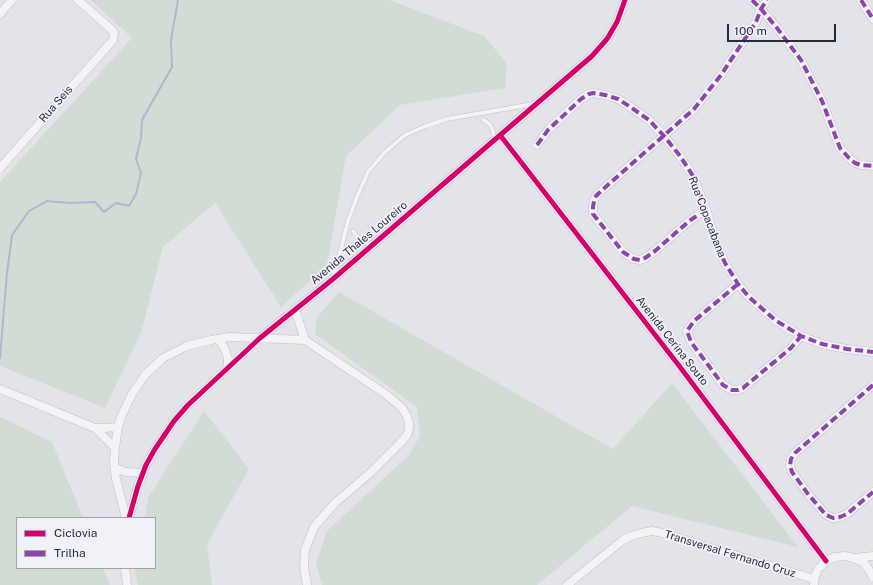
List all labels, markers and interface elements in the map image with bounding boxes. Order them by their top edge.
scale bar [729,16,838,42]
text: 100 m [734,24,767,38]
street label: Rua Seis [36,83,76,125]
street label: Rua Copacabana [685,175,729,259]
street label: Avenida Thales Loureiro [308,199,410,287]
street label: Avenida Cerina Souto [633,294,711,388]
legend [16,517,156,569]
text: Ciclovia [54,526,97,540]
street label: Transversal Fernando Cruz [663,528,797,580]
text: Trilha [54,546,86,560]

